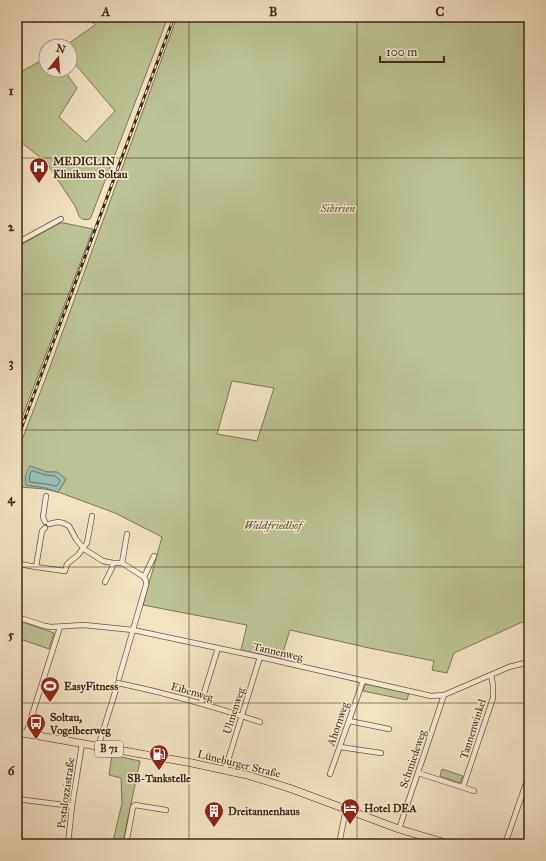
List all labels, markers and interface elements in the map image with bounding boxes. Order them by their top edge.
text: A [101,4,111,20]
text: B [269,4,278,20]
text: C [436,4,445,20]
north arrow [38,38,78,78]
scale bar [380,38,444,64]
text: N [54,41,68,57]
text: 100 m [386,45,417,59]
text: 1 [8,83,14,99]
place label: MEDICLIN Klinikum Soltau [53,155,128,181]
hospital icon: MEDICLIN Klinikum Soltau [28,156,50,184]
park label: Sibirien [320,202,356,215]
text: 2 [8,219,15,235]
text: 3 [8,355,14,371]
text: 4 [7,491,15,507]
park label: Waldfriedhof [244,519,305,532]
text: 5 [8,627,15,643]
street label: Tannenweg [252,640,305,664]
sports icon: EasyFitness [39,675,61,703]
place label: EasyFitness [64,680,118,694]
street label: Eibenweg [169,680,216,704]
street label: Ulmenweg [220,685,248,736]
street label: Tannenwinkel [457,697,489,761]
street label: Ahornweg [324,699,352,749]
place label: Soltau, Vogelbeerweg [49,711,112,737]
bus stop icon: Soltau, Vogelbeerweg [25,712,47,740]
street label: Schmiedeweg [397,727,429,790]
road number: B 71 [95,741,123,757]
fuel station icon: SB-Tankstelle [148,743,170,771]
street label: Lüneburger Straße [196,747,282,781]
street label: Pestalozzistraße [55,756,77,829]
text: 6 [8,763,16,779]
place label: SB-Tankstelle [127,772,191,785]
hotel icon: Hotel DEA [339,797,361,825]
building icon: Dreitannenhaus [203,800,225,828]
place label: Hotel DEA [364,802,417,815]
place label: Dreitannenhaus [228,805,300,818]

